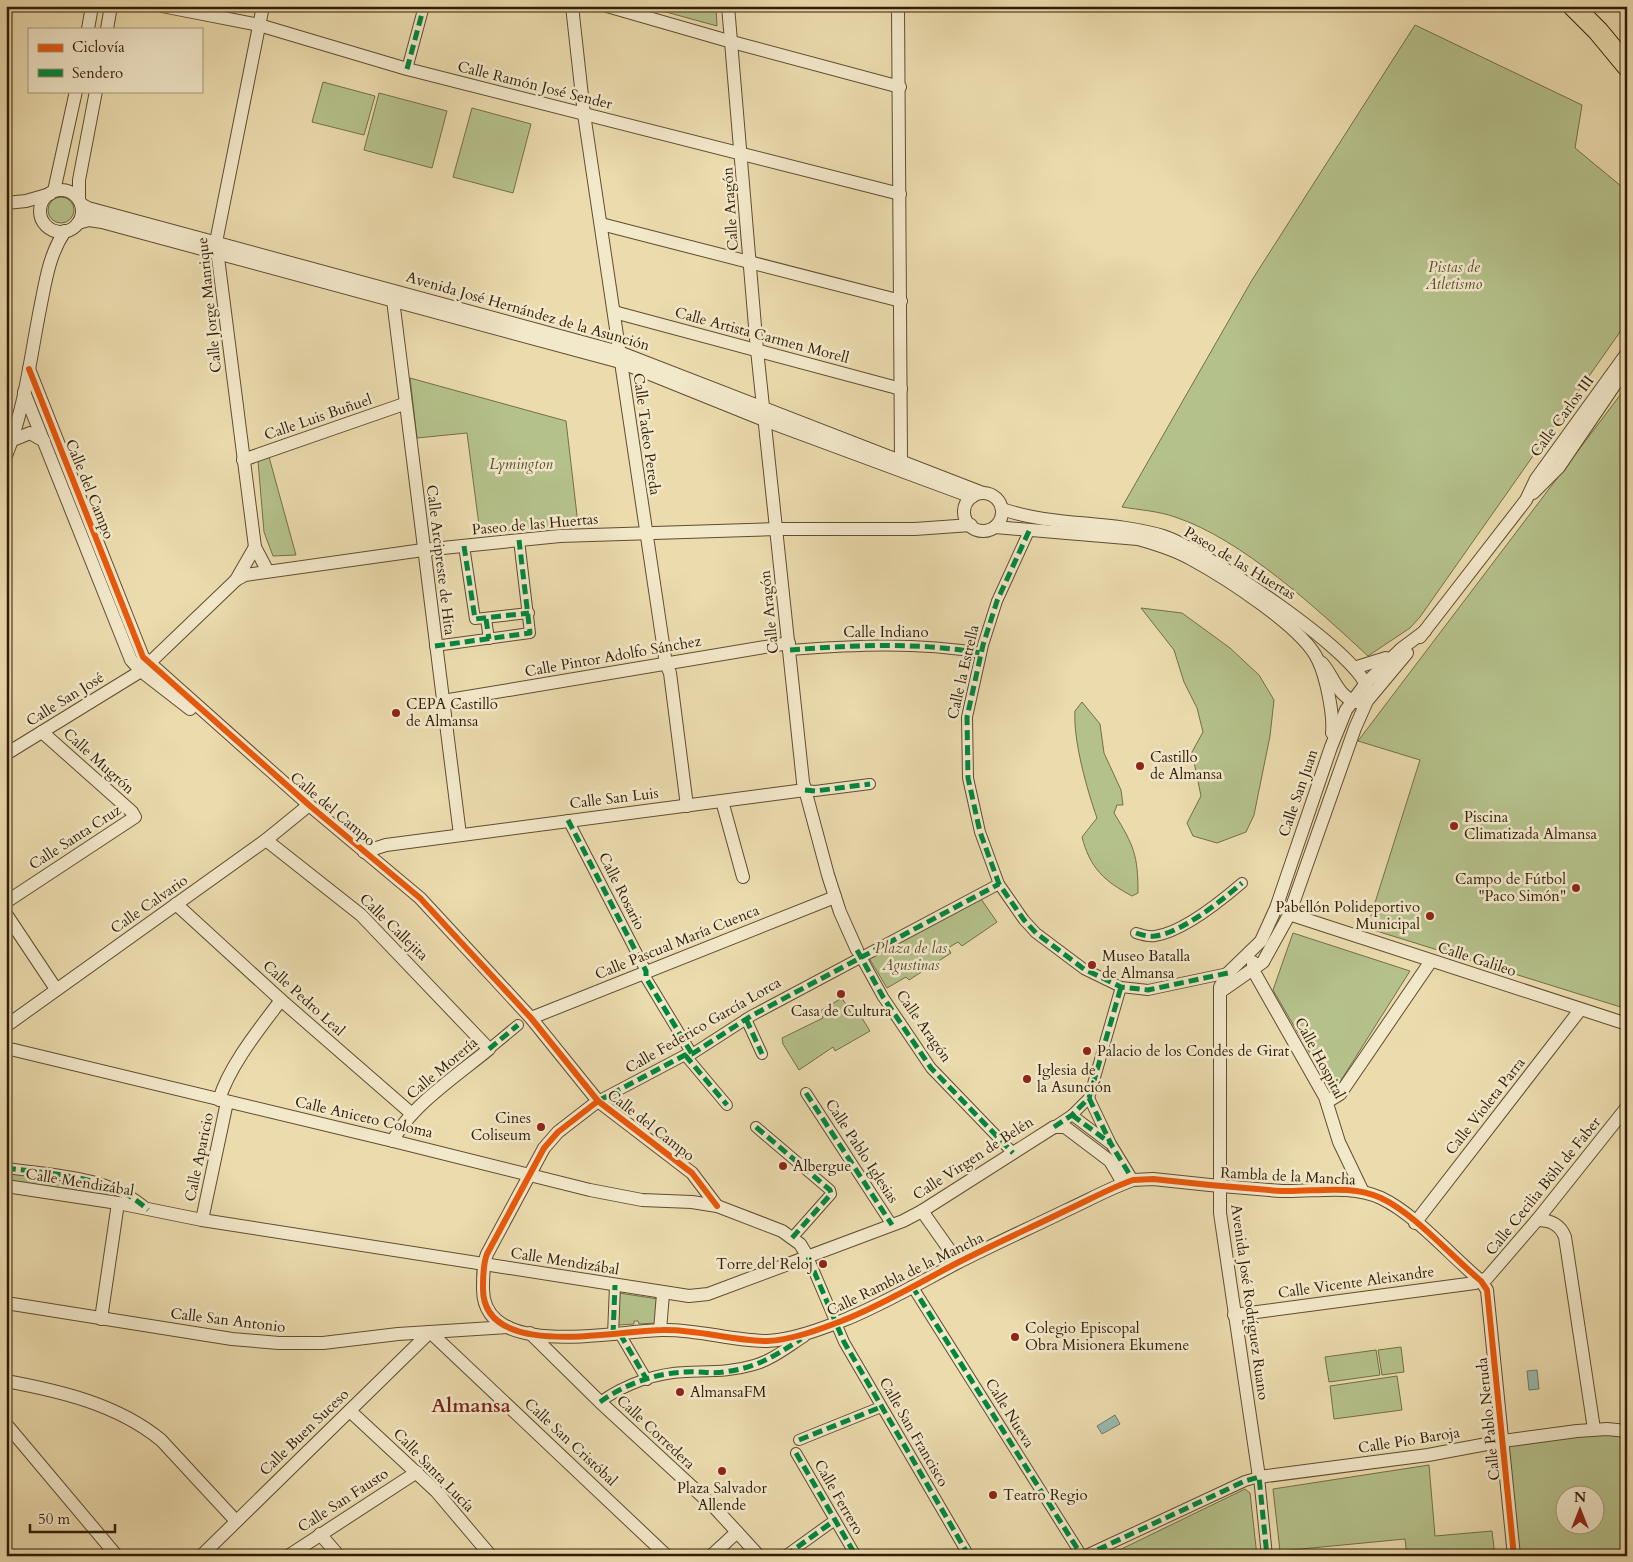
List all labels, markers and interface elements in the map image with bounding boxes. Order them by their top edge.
legend [28,28,202,92]
text: Ciclovía [72,37,125,57]
street label: Calle Ramón José Sender [456,56,615,114]
text: Sendero [72,63,123,83]
street label: Calle Aragón [717,166,743,252]
street label: Calle Jorge Manrique [192,236,226,374]
park label: Pistas de Atletismo [1425,257,1482,294]
street label: Avenida José Hernández de la Asunción [404,267,653,356]
street label: Calle Artista Carmen Morell [673,302,851,368]
street label: Calle Carlos III [1526,371,1598,461]
street label: Calle Tadeo Pereda [629,372,666,497]
street label: Calle Luis Buñuel [261,389,375,445]
street label: Calle del Campo [61,436,119,542]
park label: Lymington [489,454,554,474]
street label: Calle Arcipreste de Hita [422,484,460,637]
street label: Paseo de las Huertas [471,509,599,539]
street label: Paseo de las Huertas [1181,522,1299,604]
street label: Calle Aragón [755,569,783,655]
street label: Calle Indiano [843,622,929,642]
street label: Calle la Estrella [942,622,984,721]
street label: Calle Pintor Adolfo Sánchez [523,631,703,681]
street label: Calle San José [22,667,108,731]
place label: CEPA Castillo de Almansa [406,694,498,731]
marker: CEPA Castillo de Almansa [390,707,402,719]
street label: Calle Mugrón [59,724,139,799]
street label: Calle San Juan [1274,746,1322,839]
place label: Castillo de Almansa [1150,747,1223,784]
marker: Castillo de Almansa [1134,760,1146,772]
street label: Calle del Campo [286,767,380,851]
street label: Calle San Luis [568,783,660,813]
street label: Calle Santa Cruz [25,800,125,874]
place label: Piscina Climatizada Almansa [1464,807,1598,844]
marker: Piscina Climatizada Almansa [1448,820,1460,832]
street label: Calle Rosario [594,849,650,933]
place label: Campo de Fútbol "Paco Simón" [1455,869,1566,906]
street label: Calle Calvario [106,870,192,938]
marker: Campo de Fútbol "Paco Simón" [1570,882,1582,894]
street label: Calle Callejita [355,889,433,965]
place label: Pabellón Polideportivo Municipal [1275,897,1420,934]
street label: Calle Pascual María Cuenca [592,900,763,984]
marker: Pabellón Polideportivo Municipal [1424,910,1436,922]
street label: Calle Galileo [1435,937,1519,981]
park label: Plaza de las Agustinas [875,938,947,975]
place label: Museo Batalla de Almansa [1102,946,1191,983]
street label: Calle Pedro Leal [259,956,349,1040]
marker: Museo Batalla de Almansa [1086,959,1098,971]
street label: Calle Federico García Lorca [622,972,785,1078]
street label: Calle Aragón [892,986,957,1067]
marker: Casa de Cultura [835,988,847,1000]
place label: Casa de Cultura [791,1001,892,1021]
street label: Calle Hospital [1290,1014,1350,1102]
street label: Calle Morería [402,1032,482,1104]
place label: Palacio de los Condes de Girat [1097,1041,1289,1061]
marker: Palacio de los Condes de Girat [1081,1045,1093,1057]
street label: Calle Violeta Parra [1441,1053,1530,1159]
place label: Iglesia de la Asunción [1037,1060,1112,1097]
marker: Iglesia de la Asunción [1021,1073,1033,1085]
street label: Calle del Campo [603,1085,699,1165]
street label: Calle Aniceto Coloma [293,1091,435,1143]
street label: Calle Pablo Iglesias [821,1095,903,1207]
place label: Cines Coliseum [471,1108,531,1145]
street label: Calle Aparicio [180,1111,218,1203]
street label: Calle Virgen de Belén [909,1111,1038,1204]
street label: Calle Cecilia Böhl de Faber [1481,1112,1606,1259]
marker: Cines Coliseum [535,1121,547,1133]
place label: Albergue [793,1156,851,1176]
marker: Albergue [777,1160,789,1172]
street label: Rambla de la Mancha [1220,1162,1357,1190]
street label: Calle Mendizábal [24,1164,136,1200]
street label: Avenida José Rodríguez Ruano [1226,1203,1274,1401]
street label: Calle Rambla de la Mancha [823,1227,987,1321]
street label: Calle Mendizábal [509,1243,621,1279]
place label: Torre del Reloj [716,1254,813,1274]
marker: Torre del Reloj [817,1258,829,1270]
street label: Calle Vicente Aleixandre [1277,1261,1436,1303]
street label: Calle San Antonio [169,1303,287,1337]
place label: Colegio Episcopal Obra Misionera Ekumene [1025,1318,1190,1355]
marker: Colegio Episcopal Obra Misionera Ekumene [1009,1331,1021,1343]
street label: Calle Pablo Neruda [1472,1356,1504,1481]
street label: Calle San Francisco [875,1374,953,1490]
street label: Calle Nueva [981,1374,1040,1452]
place label: AlmansaFM [690,1382,766,1402]
street label: Calle Buen Suceso [255,1384,353,1480]
marker: AlmansaFM [674,1386,686,1398]
street label: Calle Corredera [612,1390,700,1474]
district label: Almansa [431,1392,511,1419]
street label: Calle San Cristóbal [520,1394,622,1490]
street label: Calle Pío Baroja [1357,1422,1462,1458]
street label: Calle Santa Lucía [389,1424,479,1517]
street label: Calle Ferrero [810,1456,868,1538]
street label: Calle San Fausto [294,1463,392,1537]
marker: Plaza Salvador Allende [716,1465,728,1477]
place label: Plaza Salvador Allende [677,1478,767,1515]
north arrow [1556,1484,1606,1534]
place label: Teatro Regio [1003,1485,1088,1505]
text: N [1574,1488,1586,1507]
marker: Teatro Regio [987,1489,999,1501]
scale bar [30,1502,115,1534]
text: 50 m [38,1509,70,1529]

